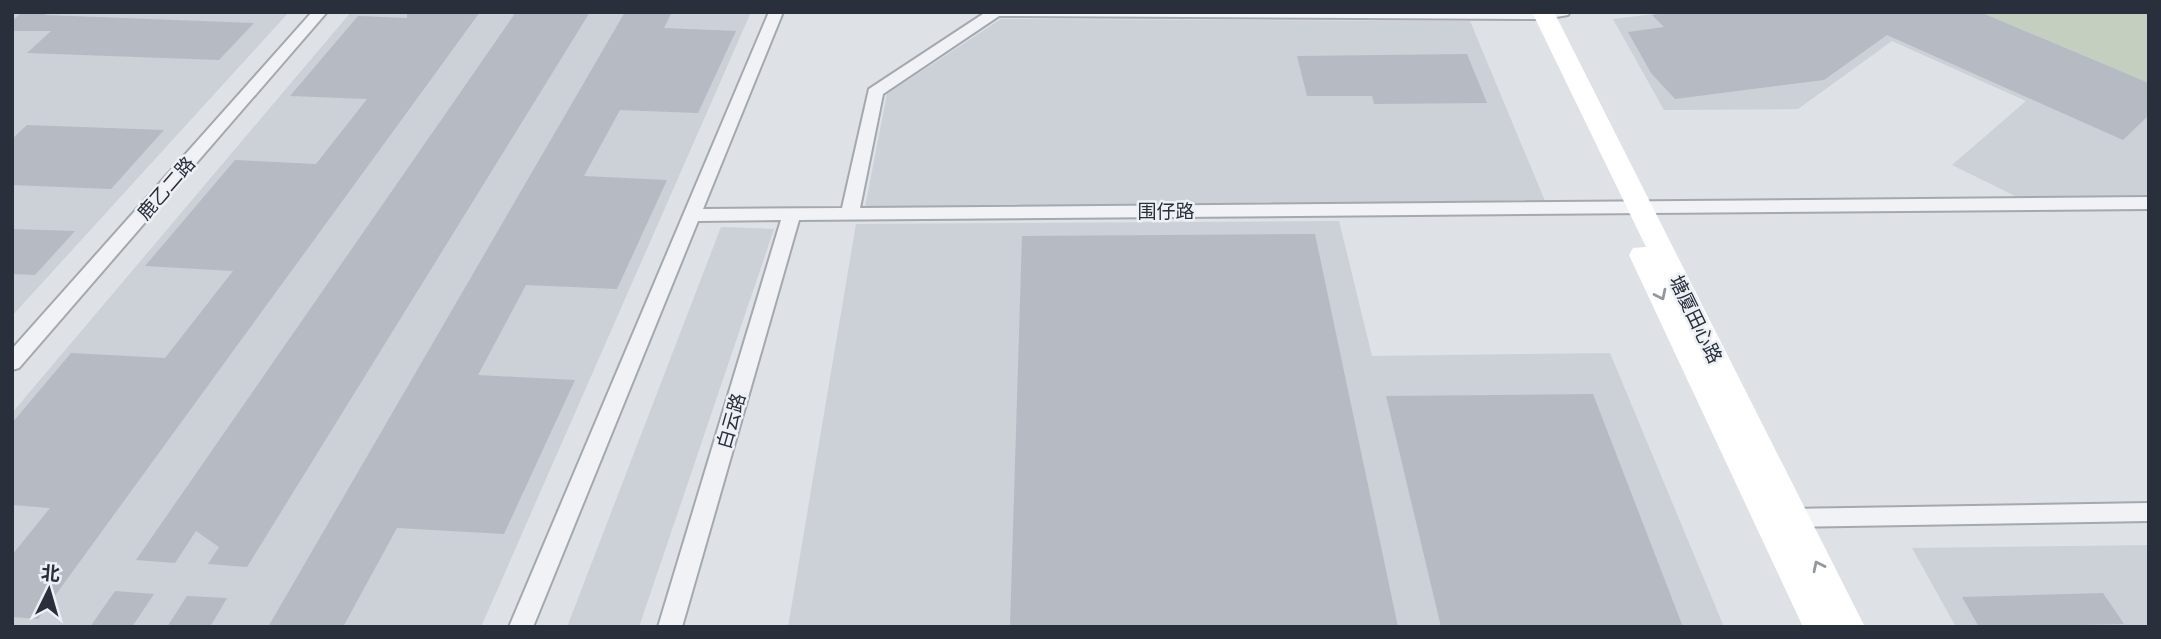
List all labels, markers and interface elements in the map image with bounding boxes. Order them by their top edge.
street label: 鹿乙二路 [133,152,199,224]
street label: 围仔路 [1137,200,1195,222]
street label: 塘厦田心路 [1665,271,1727,367]
one-way arrow [1653,288,1667,300]
street label: 白云路 [713,391,749,451]
north arrow [14,555,84,625]
text: 北 [40,561,61,585]
one-way arrow [1812,561,1826,573]

